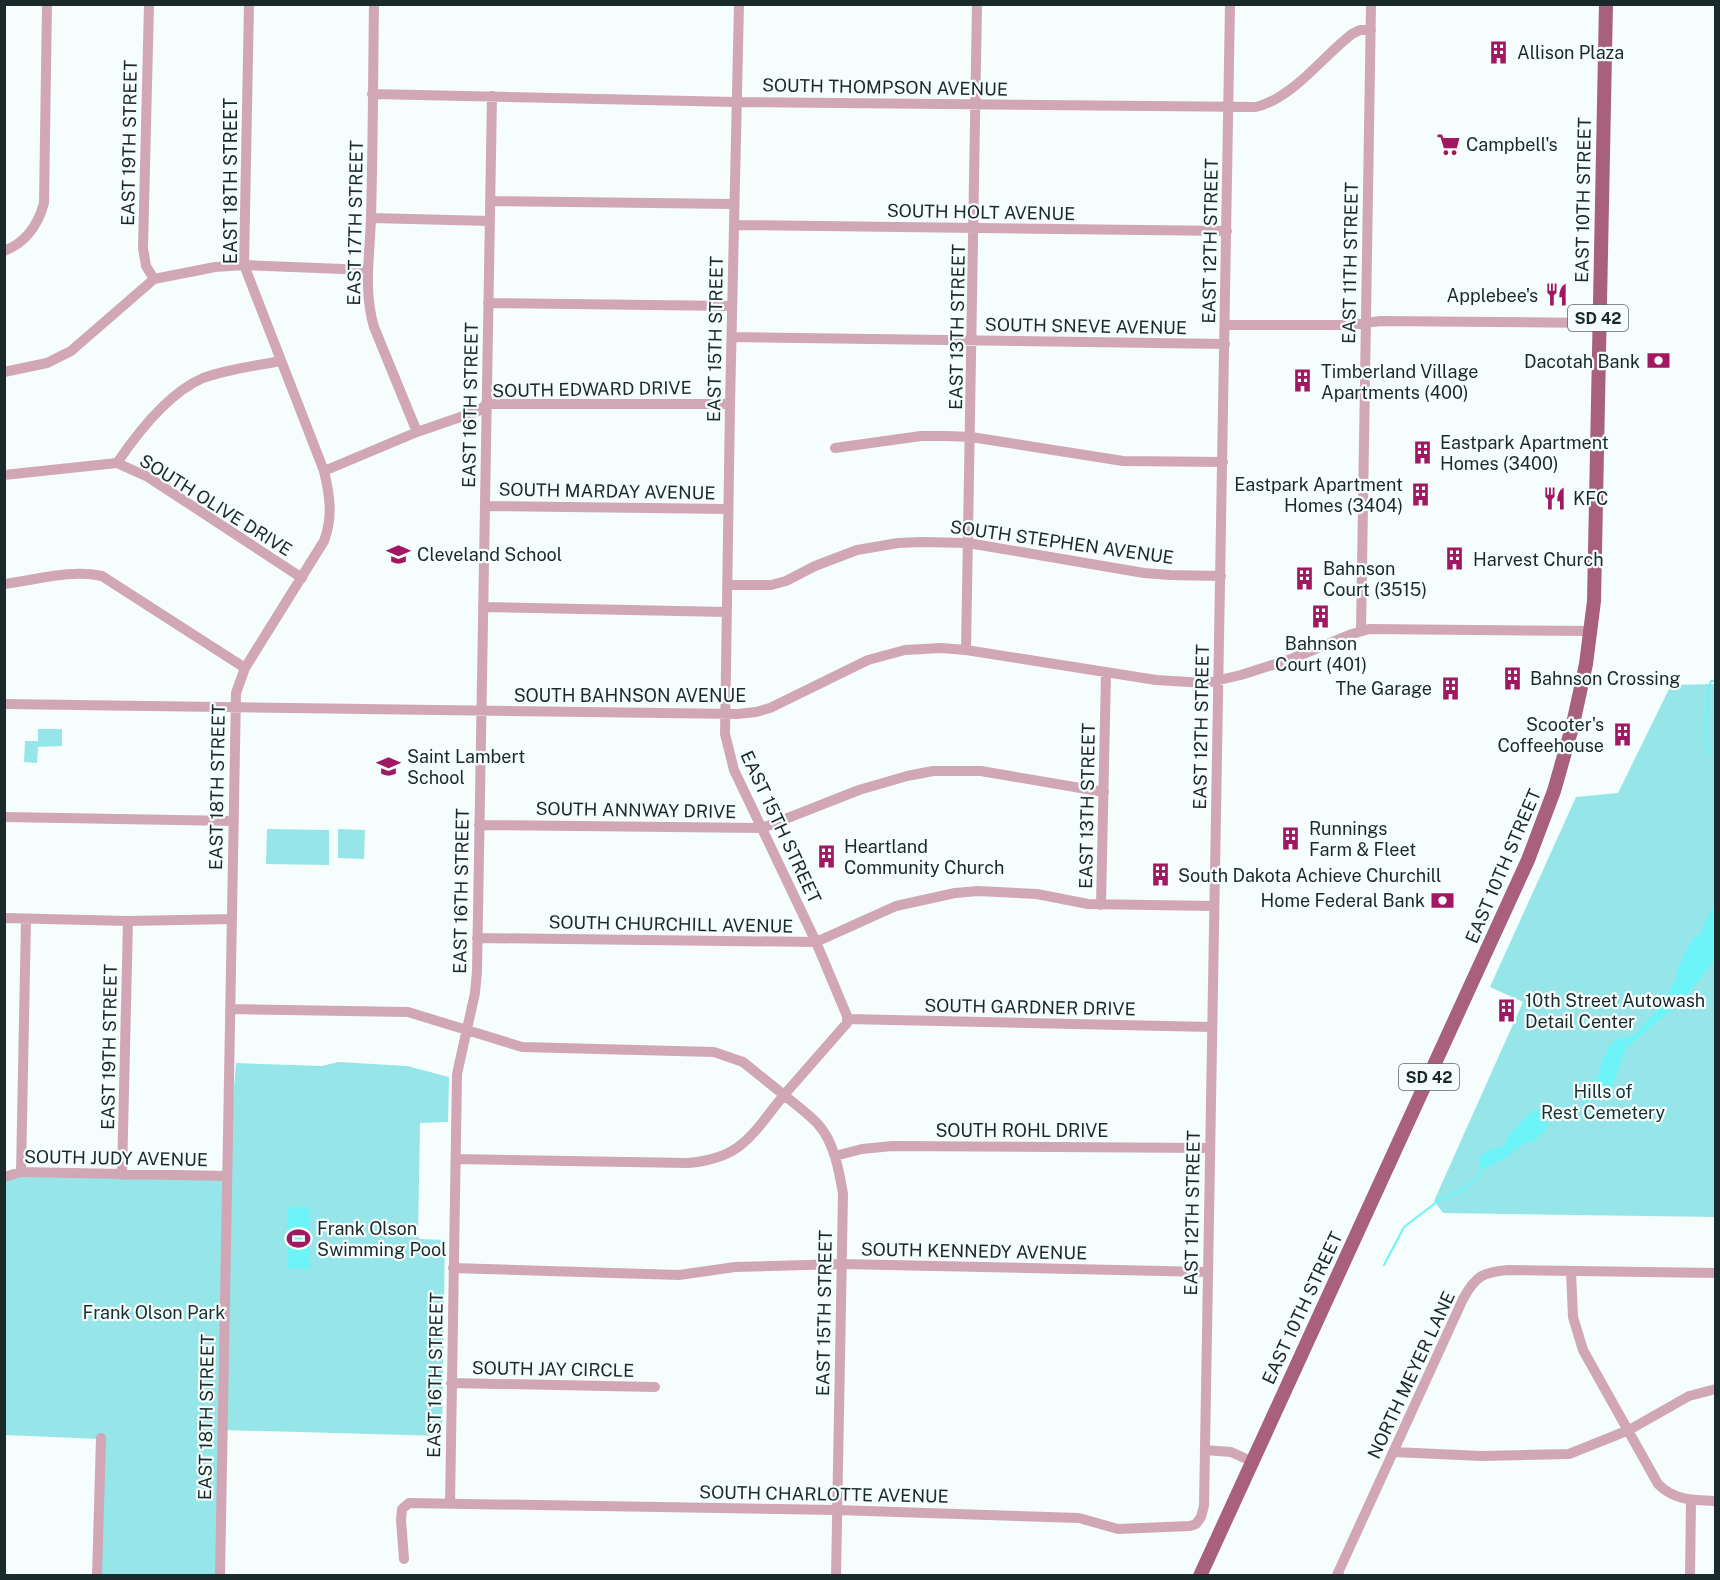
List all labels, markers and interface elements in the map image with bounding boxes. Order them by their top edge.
building icon: Allison Plaza [1486,39,1512,65]
place label: Allison Plaza [1517,42,1624,63]
street label: EAST 19TH STREET [117,60,141,226]
street label: SOUTH THOMPSON AVENUE [762,74,1008,100]
street label: EAST 18TH STREET [220,98,241,264]
street label: EAST 10TH STREET [1571,117,1595,283]
supermarket icon: Campbell's [1435,131,1461,157]
place label: Campbell's [1466,134,1558,155]
street label: EAST 17TH STREET [343,140,367,306]
street label: EAST 12TH STREET [1198,158,1222,324]
street label: EAST 11TH STREET [1338,182,1362,344]
street label: SOUTH HOLT AVENUE [887,200,1075,224]
street label: EAST 13TH STREET [945,244,969,410]
street label: EAST 15TH STREET [703,255,727,422]
restaurant icon: Applebee's [1543,282,1569,308]
place label: Applebee's [1446,285,1538,306]
road number: SD 42 [1568,305,1628,331]
street label: SOUTH SNEVE AVENUE [985,314,1187,338]
street label: EAST 16TH STREET [458,322,482,488]
bank icon: Dacotah Bank [1645,348,1671,374]
place label: Dacotah Bank [1524,351,1640,372]
place label: Timberland Village Apartments (400) [1321,361,1478,403]
building icon: Timberland Village Apartments (400) [1290,368,1316,394]
street label: SOUTH EDWARD DRIVE [492,377,692,401]
place label: Eastpark Apartment Homes (3400) [1440,432,1609,474]
building icon: Eastpark Apartment Homes (3400) [1409,439,1435,465]
street label: SOUTH OLIVE DRIVE [136,450,296,560]
place label: Eastpark Apartment Homes (3404) [1234,474,1403,516]
street label: SOUTH MARDAY AVENUE [498,479,716,503]
building icon: Eastpark Apartment Homes (3404) [1408,481,1434,507]
restaurant icon: KFC [1542,485,1568,511]
place label: KFC [1573,488,1608,509]
street label: SOUTH STEPHEN AVENUE [949,516,1175,568]
school or university icon: Cleveland School [386,541,412,567]
place label: Cleveland School [417,544,562,565]
building icon: Harvest Church [1442,546,1468,572]
place label: Harvest Church [1473,549,1604,570]
place label: Bahnson Court (3515) [1323,558,1427,600]
building icon: Bahnson Court (3515) [1292,565,1318,591]
building icon: Bahnson Court (401) [1308,604,1334,630]
place label: Bahnson Court (401) [1275,633,1367,675]
street label: EAST 12TH STREET [1189,644,1213,810]
building icon: Bahnson Crossing [1499,665,1525,691]
place label: Bahnson Crossing [1530,668,1681,689]
building icon: The Garage [1437,675,1463,701]
place label: The Garage [1336,678,1432,699]
street label: SOUTH BAHNSON AVENUE [514,685,746,706]
street label: EAST 18TH STREET [205,703,229,870]
place label: Scooter's Coffeehouse [1497,714,1604,756]
building icon: Scooter's Coffeehouse [1609,721,1635,747]
street label: EAST 13TH STREET [1075,723,1099,889]
place label: Saint Lambert School [407,746,525,788]
street label: EAST 15TH STREET [736,747,826,907]
school or university icon: Saint Lambert School [376,753,402,779]
street label: EAST 10TH STREET [1461,785,1545,946]
street label: SOUTH ANNWAY DRIVE [535,798,737,822]
street label: EAST 16TH STREET [449,808,473,974]
place label: Runnings Farm & Fleet [1309,818,1416,860]
building icon: Runnings Farm & Fleet [1278,825,1304,851]
place label: Heartland Community Church [844,836,1004,878]
building icon: Heartland Community Church [813,843,839,869]
building icon: South Dakota Achieve Churchill [1147,862,1173,888]
place label: South Dakota Achieve Churchill [1178,865,1441,886]
bank icon: Home Federal Bank [1430,887,1456,913]
place label: Home Federal Bank [1261,890,1425,911]
street label: SOUTH CHURCHILL AVENUE [548,911,794,937]
street label: EAST 19TH STREET [97,964,121,1130]
place label: 10th Street Autowash Detail Center [1525,990,1705,1032]
street label: SOUTH GARDNER DRIVE [924,995,1136,1019]
building icon: 10th Street Autowash Detail Center [1494,997,1520,1023]
road number: SD 42 [1399,1064,1459,1090]
park label: Hills of Rest Cemetery [1541,1081,1665,1123]
street label: SOUTH ROHL DRIVE [935,1120,1109,1141]
street label: EAST 12TH STREET [1180,1130,1204,1296]
street label: SOUTH JUDY AVENUE [24,1146,208,1170]
place label: Frank Olson Swimming Pool [317,1218,447,1260]
sports icon: Frank Olson Swimming Pool [286,1225,312,1251]
street label: EAST 10TH STREET [1257,1228,1347,1388]
street label: EAST 15TH STREET [812,1229,836,1396]
street label: SOUTH KENNEDY AVENUE [861,1239,1087,1263]
street label: NORTH MEYER LANE [1363,1288,1459,1462]
street label: EAST 16TH STREET [423,1292,447,1458]
park label: Frank Olson Park [83,1302,225,1323]
street label: EAST 18TH STREET [194,1333,218,1500]
street label: SOUTH JAY CIRCLE [472,1357,634,1381]
street label: SOUTH CHARLOTTE AVENUE [699,1481,949,1507]

